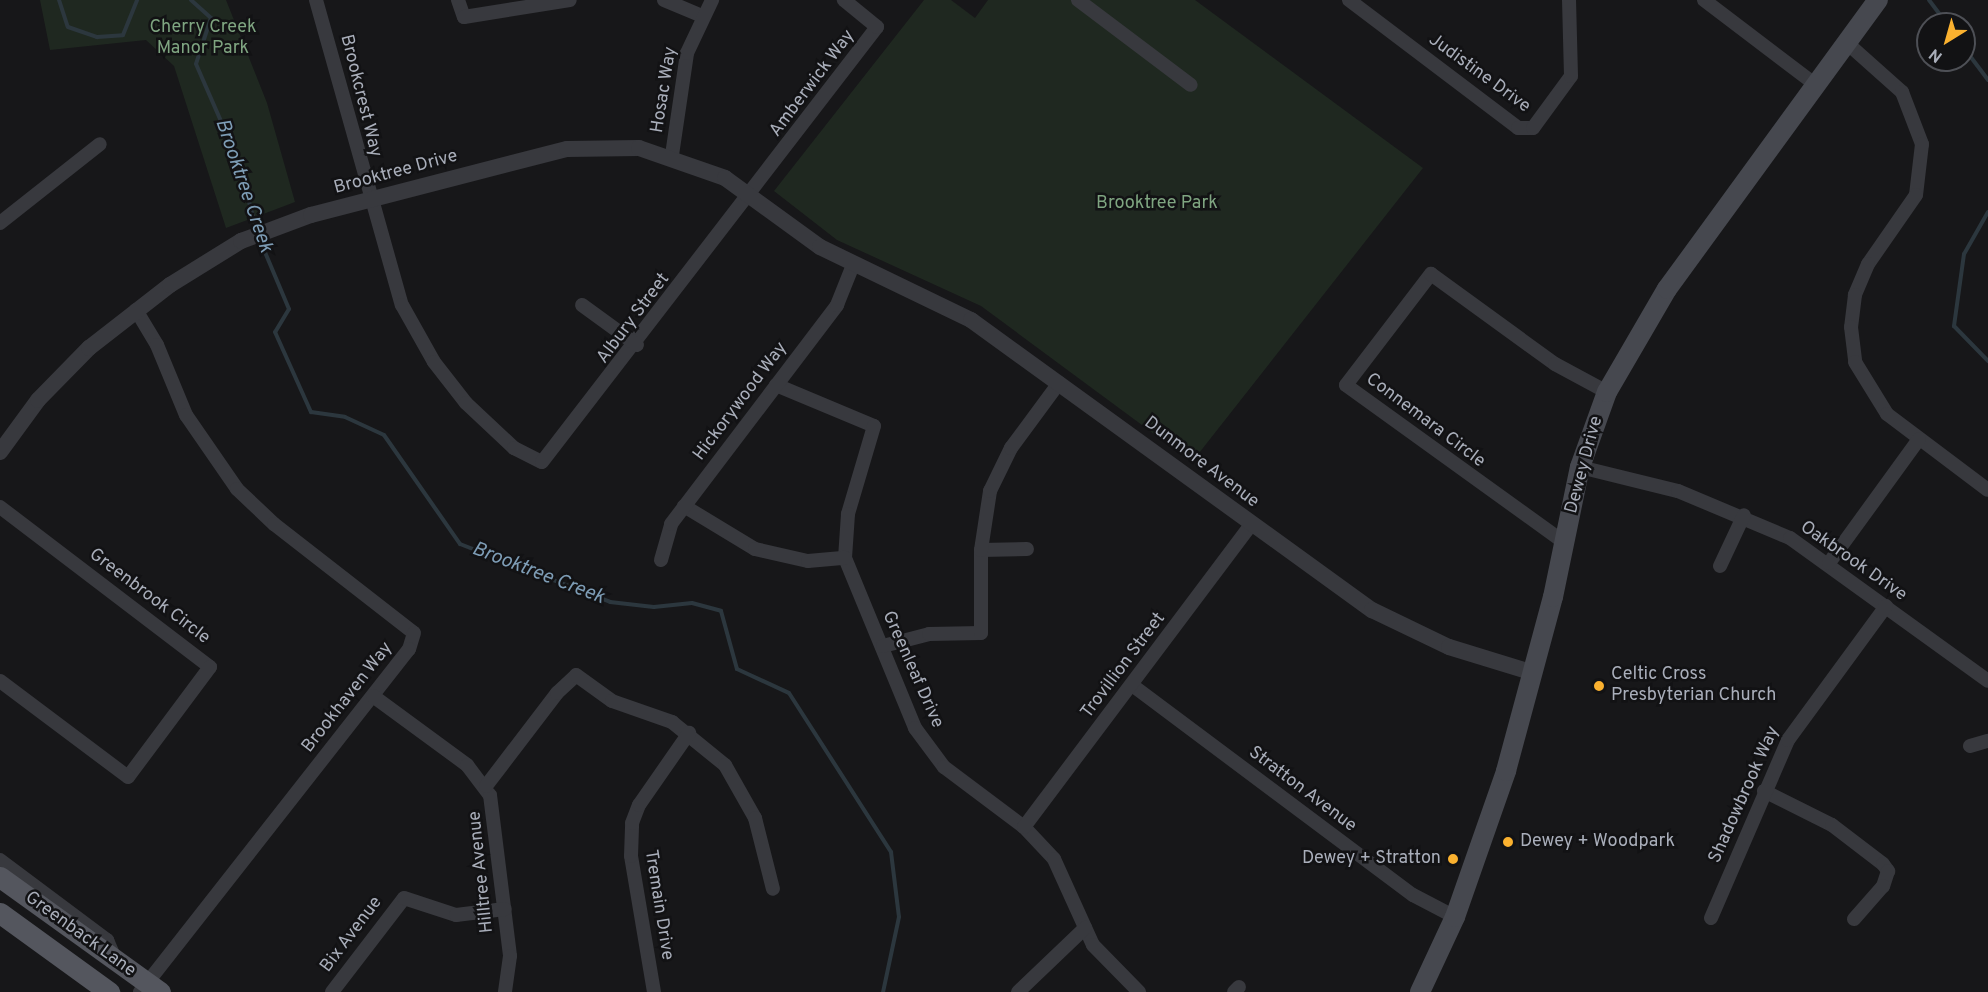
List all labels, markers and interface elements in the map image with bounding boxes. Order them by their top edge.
north arrow [1916,12,1976,72]
park label: Cherry Creek Manor Park [149,18,257,60]
street label: Amberwick Way [766,26,860,142]
street label: Judistine Drive [1424,30,1534,118]
street label: Brookcrest Way [334,32,386,160]
text: N [1926,43,1947,66]
street label: Hosac Way [648,45,682,135]
water label: Brooktree Creek [209,116,277,256]
street label: Brooktree Drive [332,146,460,200]
park label: Brooktree Park [1096,193,1218,215]
street label: Albury Street [593,269,675,369]
street label: Hickorywood Way [689,338,793,466]
street label: Connemara Circle [1361,369,1489,473]
street label: Dunmore Avenue [1139,413,1263,513]
street label: Dewey Drive [1562,414,1608,516]
street label: Oakbrook Drive [1796,517,1910,607]
water label: Brooktree Creek [468,538,608,610]
street label: Greenbrook Circle [84,544,214,650]
street label: Greenleaf Drive [877,608,947,732]
street label: Trovillion Street [1077,609,1171,723]
street label: Brookhaven Way [298,638,398,758]
place label: Celtic Cross Presbyterian Church [1611,665,1776,708]
marker: Celtic Cross Presbyterian Church [1592,679,1606,693]
street label: Shadowbrook Way [1705,723,1785,867]
street label: Stratton Avenue [1244,742,1360,838]
street label: Hilltree Avenue [465,810,499,934]
place label: Dewey + Woodpark [1520,831,1675,853]
marker: Dewey + Woodpark [1501,835,1515,849]
street label: Tremain Drive [639,848,677,962]
place label: Dewey + Stratton [1302,848,1441,870]
marker: Dewey + Stratton [1446,852,1460,866]
street label: Greenback Lane [20,888,140,982]
street label: Bix Avenue [316,893,388,977]

